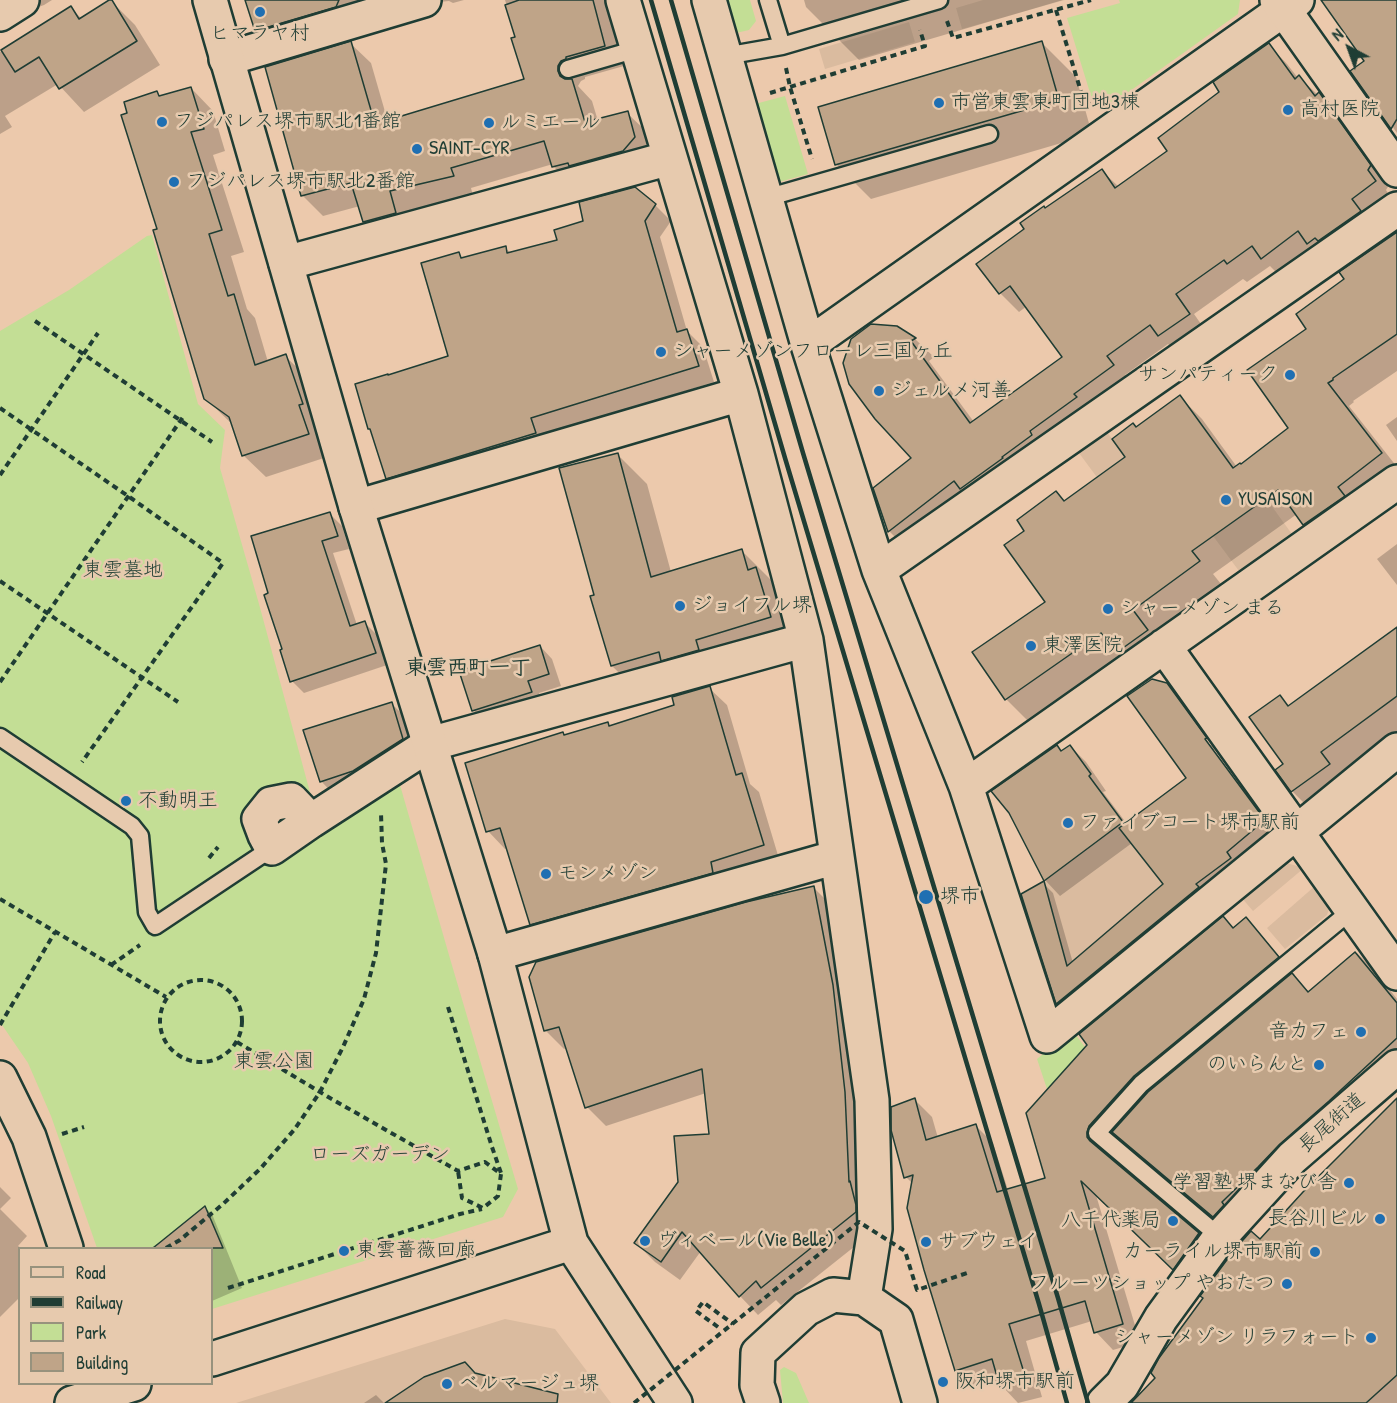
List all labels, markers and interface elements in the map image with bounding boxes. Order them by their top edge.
marker: ヒマラヤ村 [253,5,267,19]
north arrow [1319,18,1379,78]
place label: ヒマラヤ村 [210,22,310,46]
text: N [1327,23,1348,46]
place label: 市営東雲東町団地3棟 [951,91,1140,115]
marker: 市営東雲東町団地3棟 [932,96,946,110]
place label: 高村医院 [1300,98,1380,122]
marker: 高村医院 [1281,103,1295,117]
place label: フジパレス堺市駅北1番館 [174,110,401,134]
place label: ルミエール [501,111,601,135]
marker: フジパレス堺市駅北1番館 [155,115,169,129]
marker: ルミエール [482,116,496,130]
place label: SAINT-CYR [429,137,510,161]
marker: SAINT-CYR [410,142,424,156]
place label: フジパレス堺市駅北2番館 [186,170,415,194]
marker: フジパレス堺市駅北2番館 [167,175,181,189]
place label: シャーメゾンフローレ三国ヶ丘 [673,340,953,364]
marker: シャーメゾンフローレ三国ヶ丘 [654,345,668,359]
place label: サンパティーク [1138,363,1278,387]
marker: サンパティーク [1283,368,1297,382]
place label: ジェルメ河善 [891,379,1011,403]
marker: ジェルメ河善 [872,384,886,398]
place label: YUSAISON [1238,488,1312,512]
marker: YUSAISON [1219,493,1233,507]
park label: 東雲墓地 [83,559,163,583]
place label: ジョイフル堺 [692,594,812,618]
place label: シャーメゾン まる [1120,597,1285,621]
marker: ジョイフル堺 [673,599,687,613]
marker: シャーメゾン まる [1101,602,1115,616]
place label: 東澤医院 [1043,634,1123,658]
marker: 東澤医院 [1024,639,1038,653]
district label: 東雲西町一丁 [405,655,531,681]
place label: 不動明王 [138,789,218,813]
marker: 不動明王 [119,794,133,808]
place label: ファイブコート堺市駅前 [1080,811,1300,835]
marker: ファイブコート堺市駅前 [1061,816,1075,830]
place label: モンメゾン [558,862,658,886]
marker: モンメゾン [539,867,553,881]
place label: 堺市 [940,885,980,909]
marker: 堺市 [917,888,935,906]
place label: 音カフェ [1269,1020,1349,1044]
marker: 音カフェ [1354,1025,1368,1039]
park label: 東雲公園 [234,1050,314,1074]
place label: のいらんと [1207,1053,1307,1077]
marker: のいらんと [1312,1058,1326,1072]
street label: 長尾街道 [1294,1088,1370,1158]
park label: ローズガーデン [310,1143,450,1167]
place label: 学習塾 堺まなび舎 [1172,1171,1337,1195]
marker: 学習塾 堺まなび舎 [1342,1176,1356,1190]
place label: 長谷川ビル [1268,1207,1368,1231]
place label: 八千代薬局 [1061,1209,1161,1233]
marker: 長谷川ビル [1373,1212,1387,1226]
marker: 八千代薬局 [1166,1214,1180,1228]
place label: ヴィベール(Vie Belle) [657,1229,834,1253]
place label: サブウェイ [938,1230,1038,1254]
marker: ヴィベール(Vie Belle) [638,1234,652,1248]
marker: サブウェイ [919,1235,933,1249]
place label: 東雲薔薇回廊 [356,1239,476,1263]
place label: カーライル堺市駅前 [1123,1240,1303,1264]
marker: 東雲薔薇回廊 [337,1244,351,1258]
marker: カーライル堺市駅前 [1308,1245,1322,1259]
legend [18,1247,213,1385]
text: Road [76,1260,106,1285]
place label: フルーツショップ やおたつ [1030,1272,1275,1296]
marker: フルーツショップ やおたつ [1280,1277,1294,1291]
text: Railway [76,1290,123,1315]
text: Park [76,1320,106,1345]
place label: シャーメゾン リラフォート [1114,1326,1359,1350]
marker: シャーメゾン リラフォート [1364,1331,1378,1345]
text: Building [76,1350,128,1375]
place label: 阪和堺市駅前 [955,1370,1075,1394]
place label: ベルマージュ堺 [459,1372,599,1396]
marker: 阪和堺市駅前 [936,1375,950,1389]
marker: ベルマージュ堺 [440,1377,454,1391]

